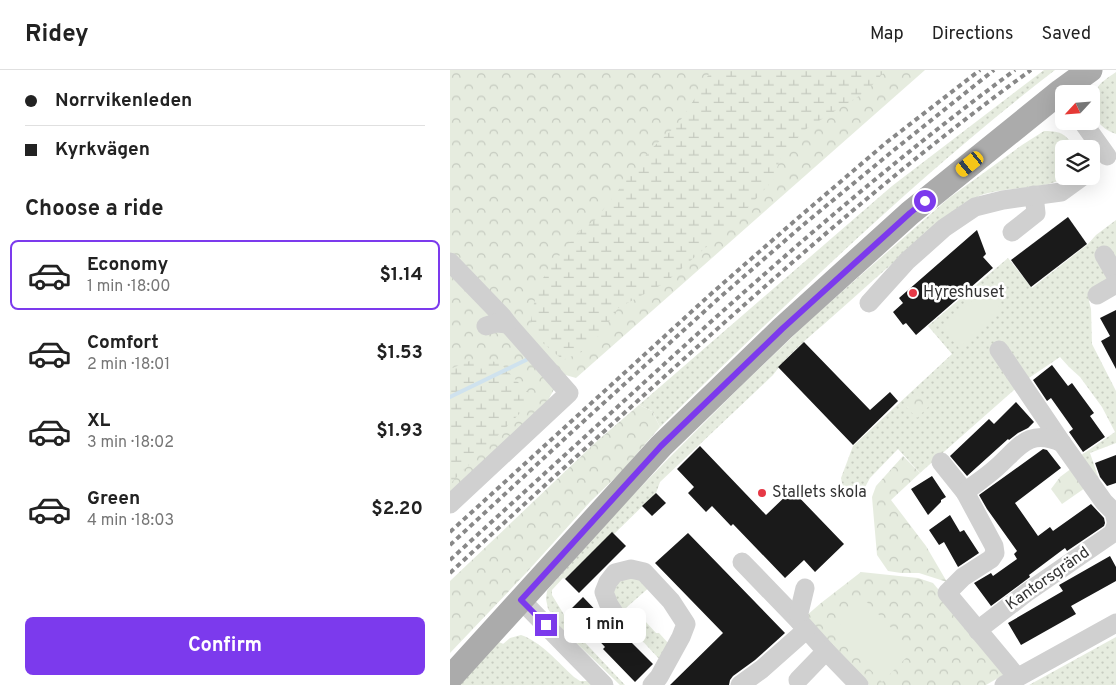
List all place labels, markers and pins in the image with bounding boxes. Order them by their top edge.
place label: Hyreshuset [923,283,1004,303]
marker: Hyreshuset [907,287,919,299]
place label: Stallets skola [772,483,867,503]
marker: Stallets skola [756,487,768,499]

